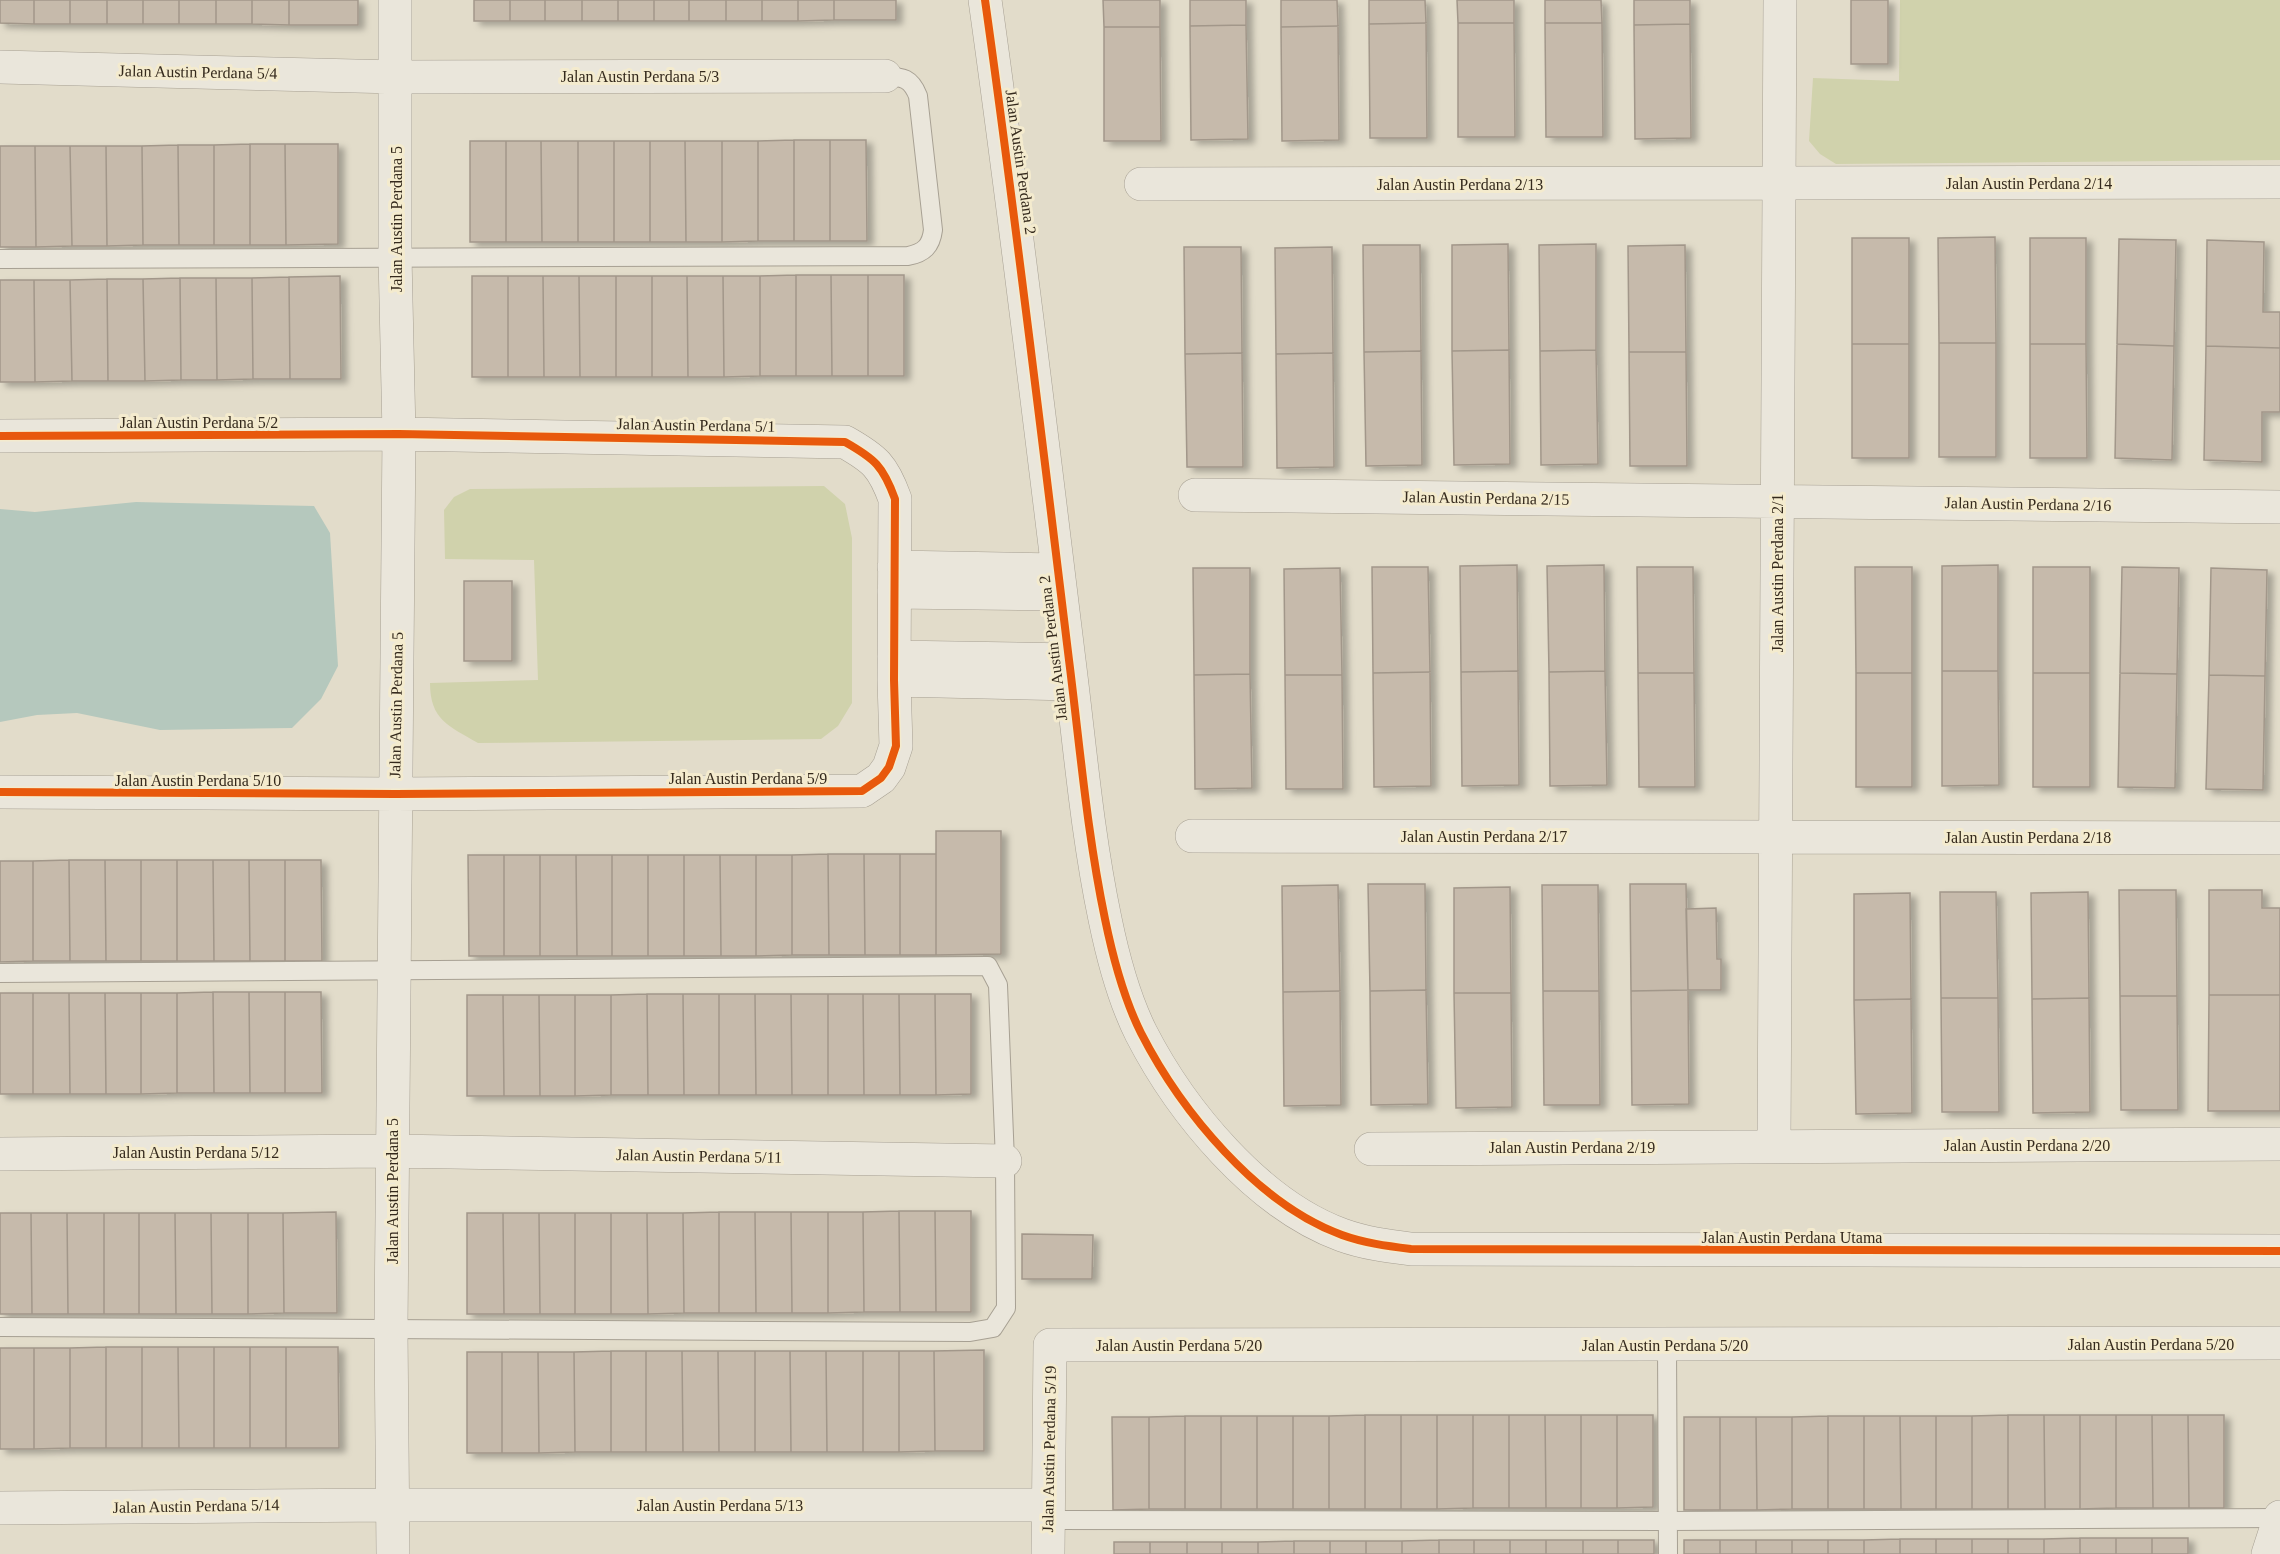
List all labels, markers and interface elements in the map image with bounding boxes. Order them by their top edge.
street label: Jalan Austin Perdana 5/4 [119,62,277,82]
street label: Jalan Austin Perdana 5/3 [561,68,719,85]
street label: Jalan Austin Perdana 2 [1002,88,1040,236]
street label: Jalan Austin Perdana 5 [388,146,405,292]
street label: Jalan Austin Perdana 2/14 [1946,175,2112,192]
street label: Jalan Austin Perdana 2/13 [1377,176,1543,193]
street label: Jalan Austin Perdana 5/2 [120,414,278,431]
street label: Jalan Austin Perdana 5/1 [617,415,775,435]
street label: Jalan Austin Perdana 2/15 [1403,488,1569,508]
street label: Jalan Austin Perdana 2/1 [1769,494,1786,652]
street label: Jalan Austin Perdana 2/16 [1945,494,2111,514]
street label: Jalan Austin Perdana 2 [1036,574,1070,722]
street label: Jalan Austin Perdana 5 [386,632,406,778]
street label: Jalan Austin Perdana 5/9 [669,770,827,787]
street label: Jalan Austin Perdana 5/10 [115,772,281,789]
street label: Jalan Austin Perdana 2/17 [1401,828,1567,845]
street label: Jalan Austin Perdana 2/18 [1945,829,2111,846]
street label: Jalan Austin Perdana 5 [384,1118,401,1264]
street label: Jalan Austin Perdana 2/20 [1944,1137,2110,1154]
street label: Jalan Austin Perdana 2/19 [1489,1139,1655,1156]
street label: Jalan Austin Perdana 5/12 [113,1144,279,1161]
street label: Jalan Austin Perdana 5/11 [616,1146,782,1166]
street label: Jalan Austin Perdana Utama [1702,1229,1882,1246]
street label: Jalan Austin Perdana 5/20 [2068,1336,2234,1353]
street label: Jalan Austin Perdana 5/20 [1096,1337,1262,1354]
street label: Jalan Austin Perdana 5/20 [1582,1337,1748,1354]
street label: Jalan Austin Perdana 5/19 [1039,1366,1059,1532]
street label: Jalan Austin Perdana 5/14 [113,1496,279,1516]
street label: Jalan Austin Perdana 5/13 [637,1497,803,1514]

